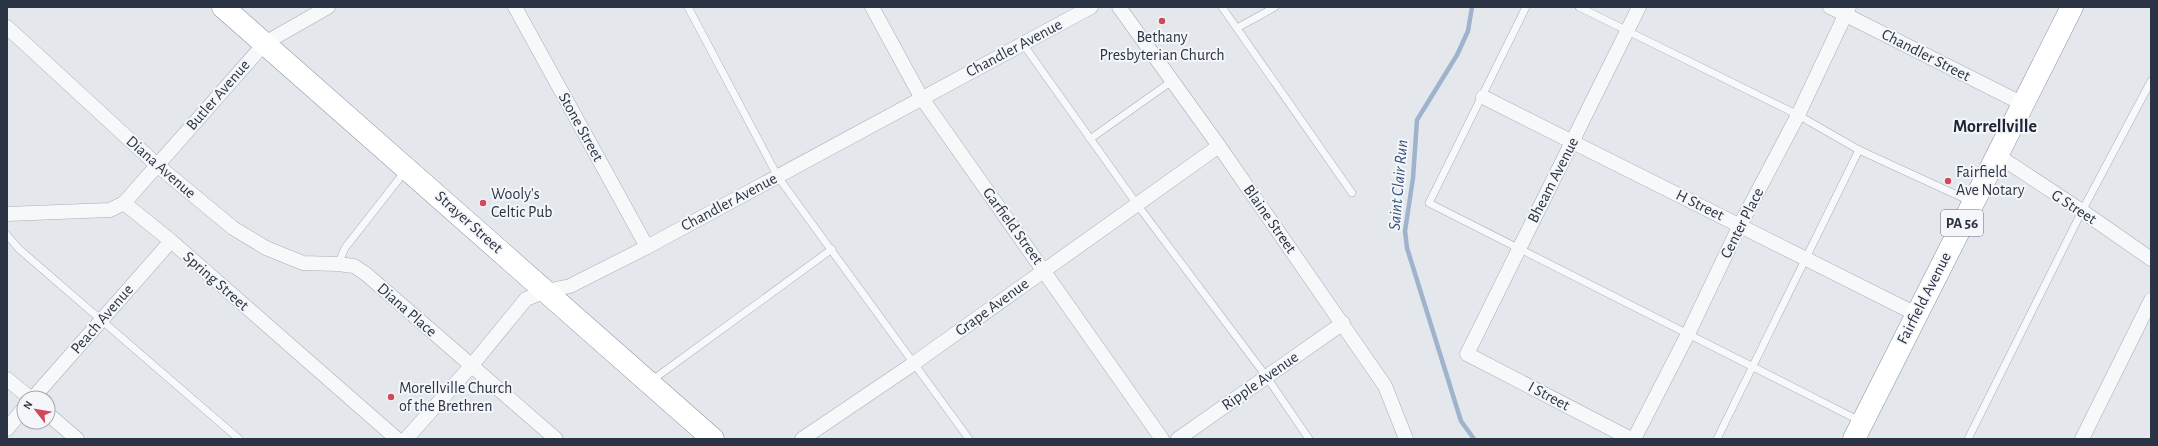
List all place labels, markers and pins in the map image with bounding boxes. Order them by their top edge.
marker: Bethany Presbyterian Church [1157,16,1167,26]
place label: Bethany Presbyterian Church [1099,29,1225,64]
place label: Fairfield Ave Notary [1956,164,2025,199]
marker: Fairfield Ave Notary [1943,176,1953,186]
place label: Wooly's Celtic Pub [491,186,553,220]
marker: Wooly's Celtic Pub [478,198,488,208]
place label: Morellville Church of the Brethren [399,380,512,414]
marker: Morellville Church of the Brethren [386,392,396,402]

